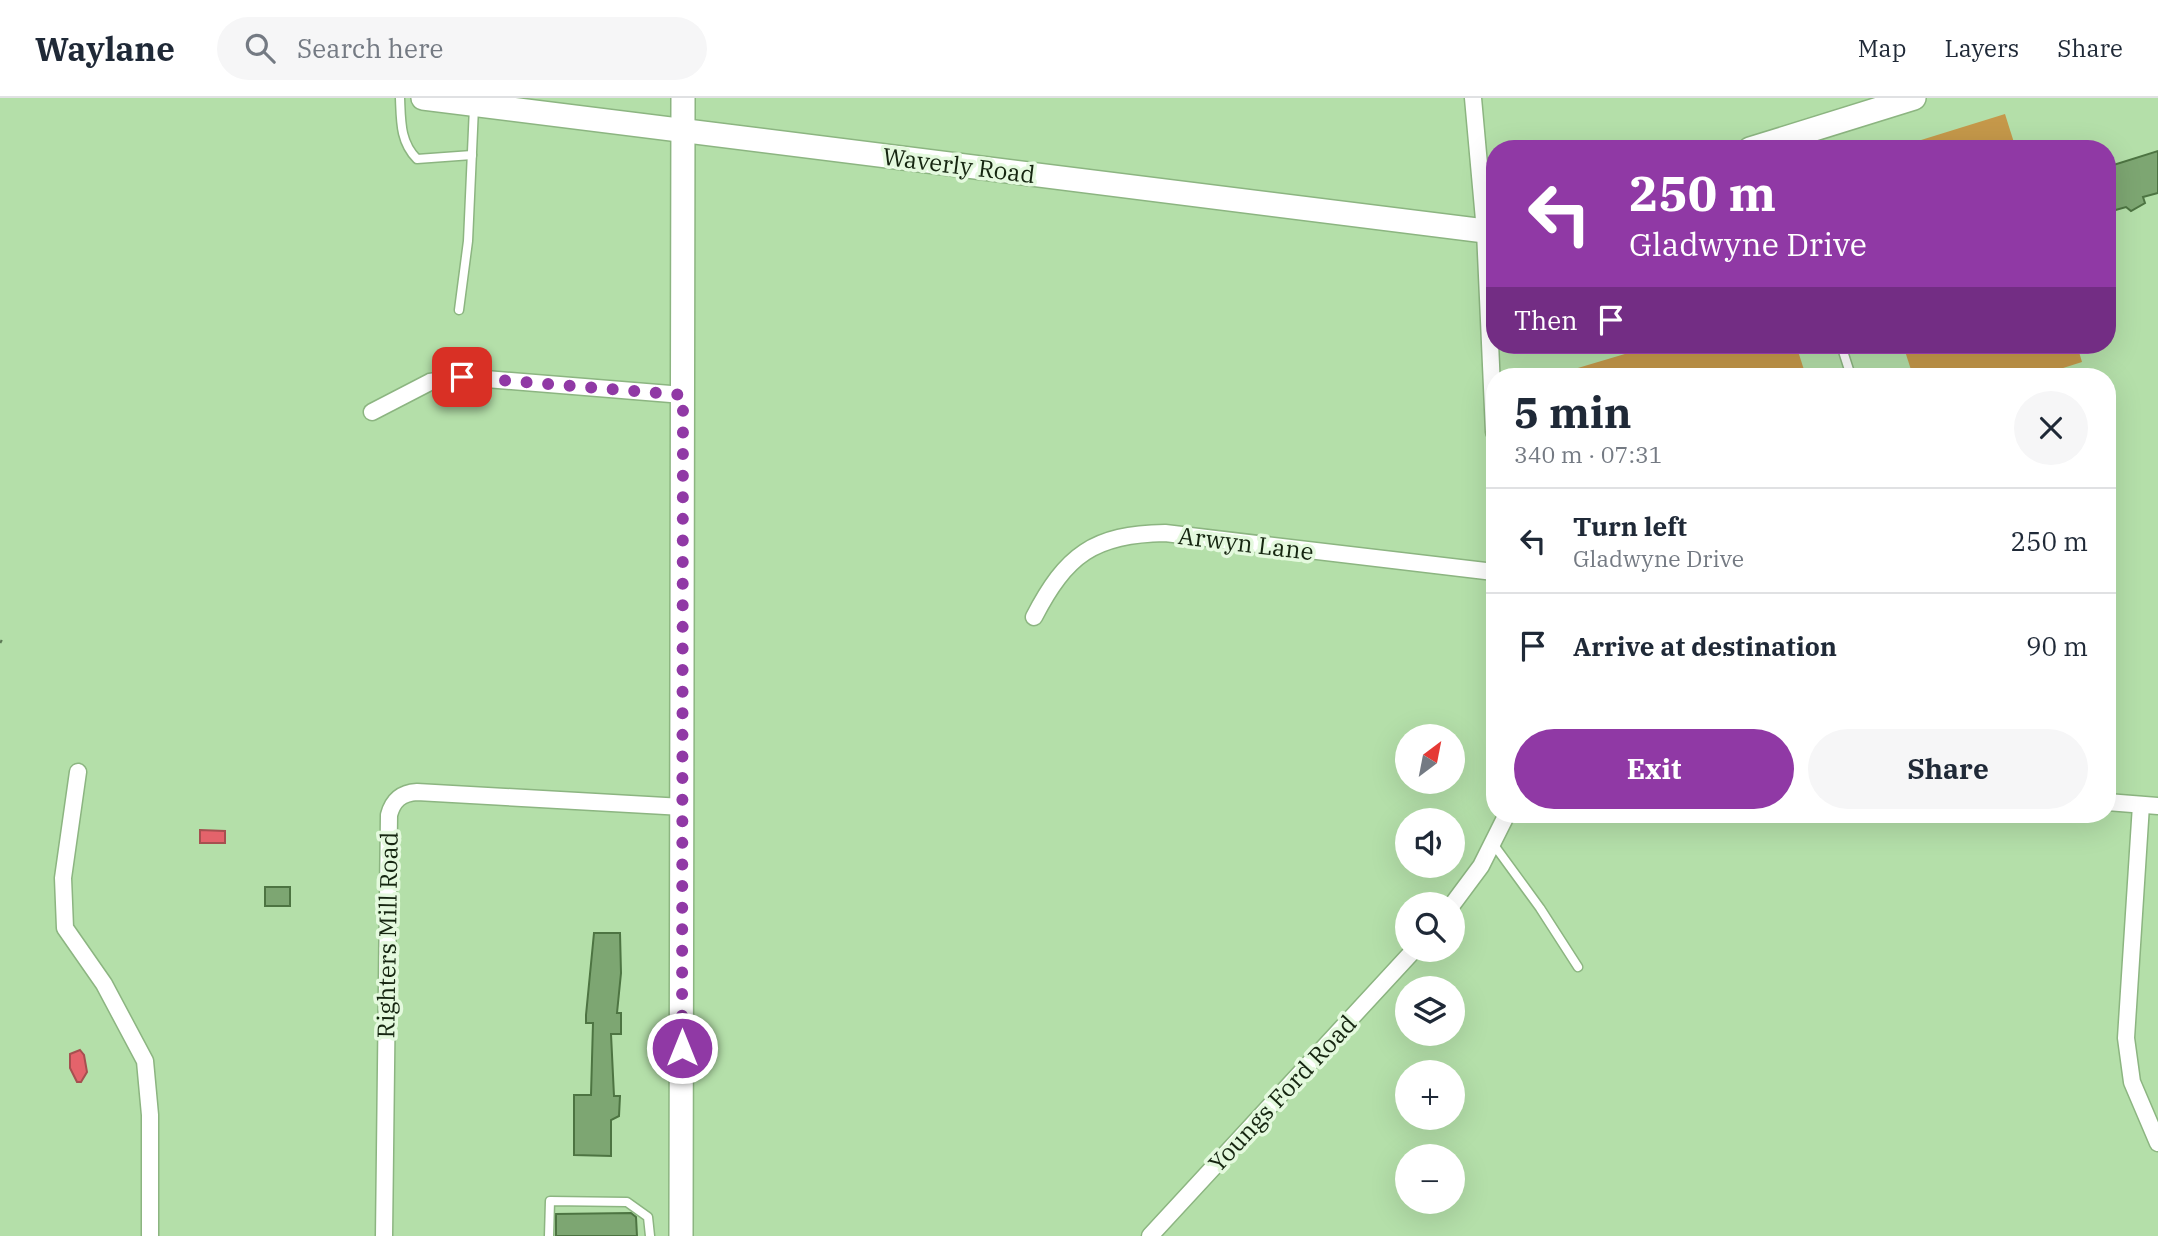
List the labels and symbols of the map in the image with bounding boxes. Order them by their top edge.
street label: Waverly Road [881,140,1037,190]
pin [432,347,492,407]
street label: Arwyn Lane [1176,519,1316,567]
north arrow [1395,724,1465,794]
street label: Righters Mill Road [369,831,405,1039]
street label: Youngs Ford Road [1201,1008,1363,1178]
position arrow [645,1011,719,1085]

